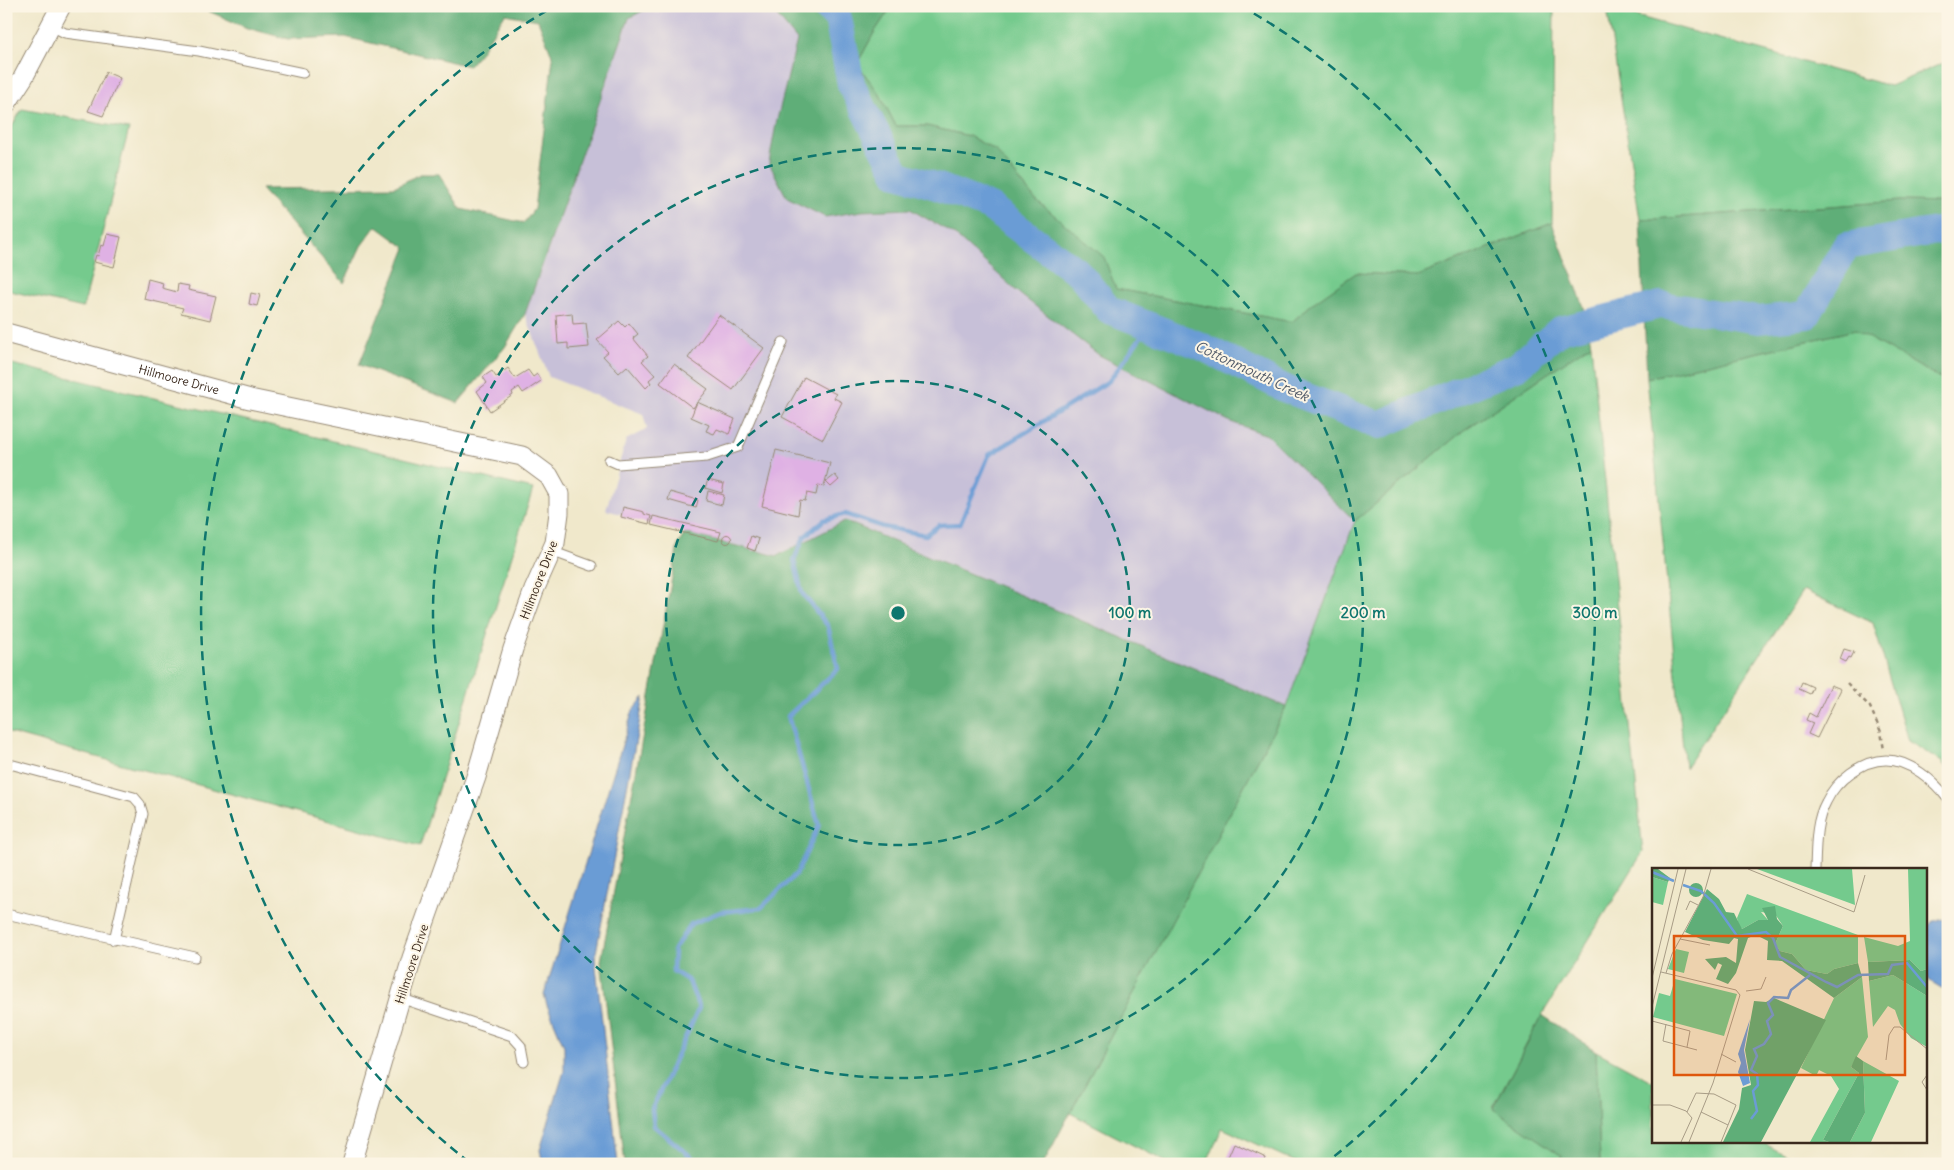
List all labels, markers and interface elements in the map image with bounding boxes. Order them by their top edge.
water label: Cottonmouth Creek [1192,337,1312,406]
street label: Hillmoore Drive [137,361,221,397]
street label: Hillmoore Drive [517,538,560,621]
text: 100 m [1109,603,1151,622]
text: 200 m [1341,603,1385,622]
text: 300 m [1573,603,1618,622]
centre of rings [889,604,907,622]
inset map [1652,868,1926,1142]
street label: Hillmoore Drive [392,922,431,1006]

